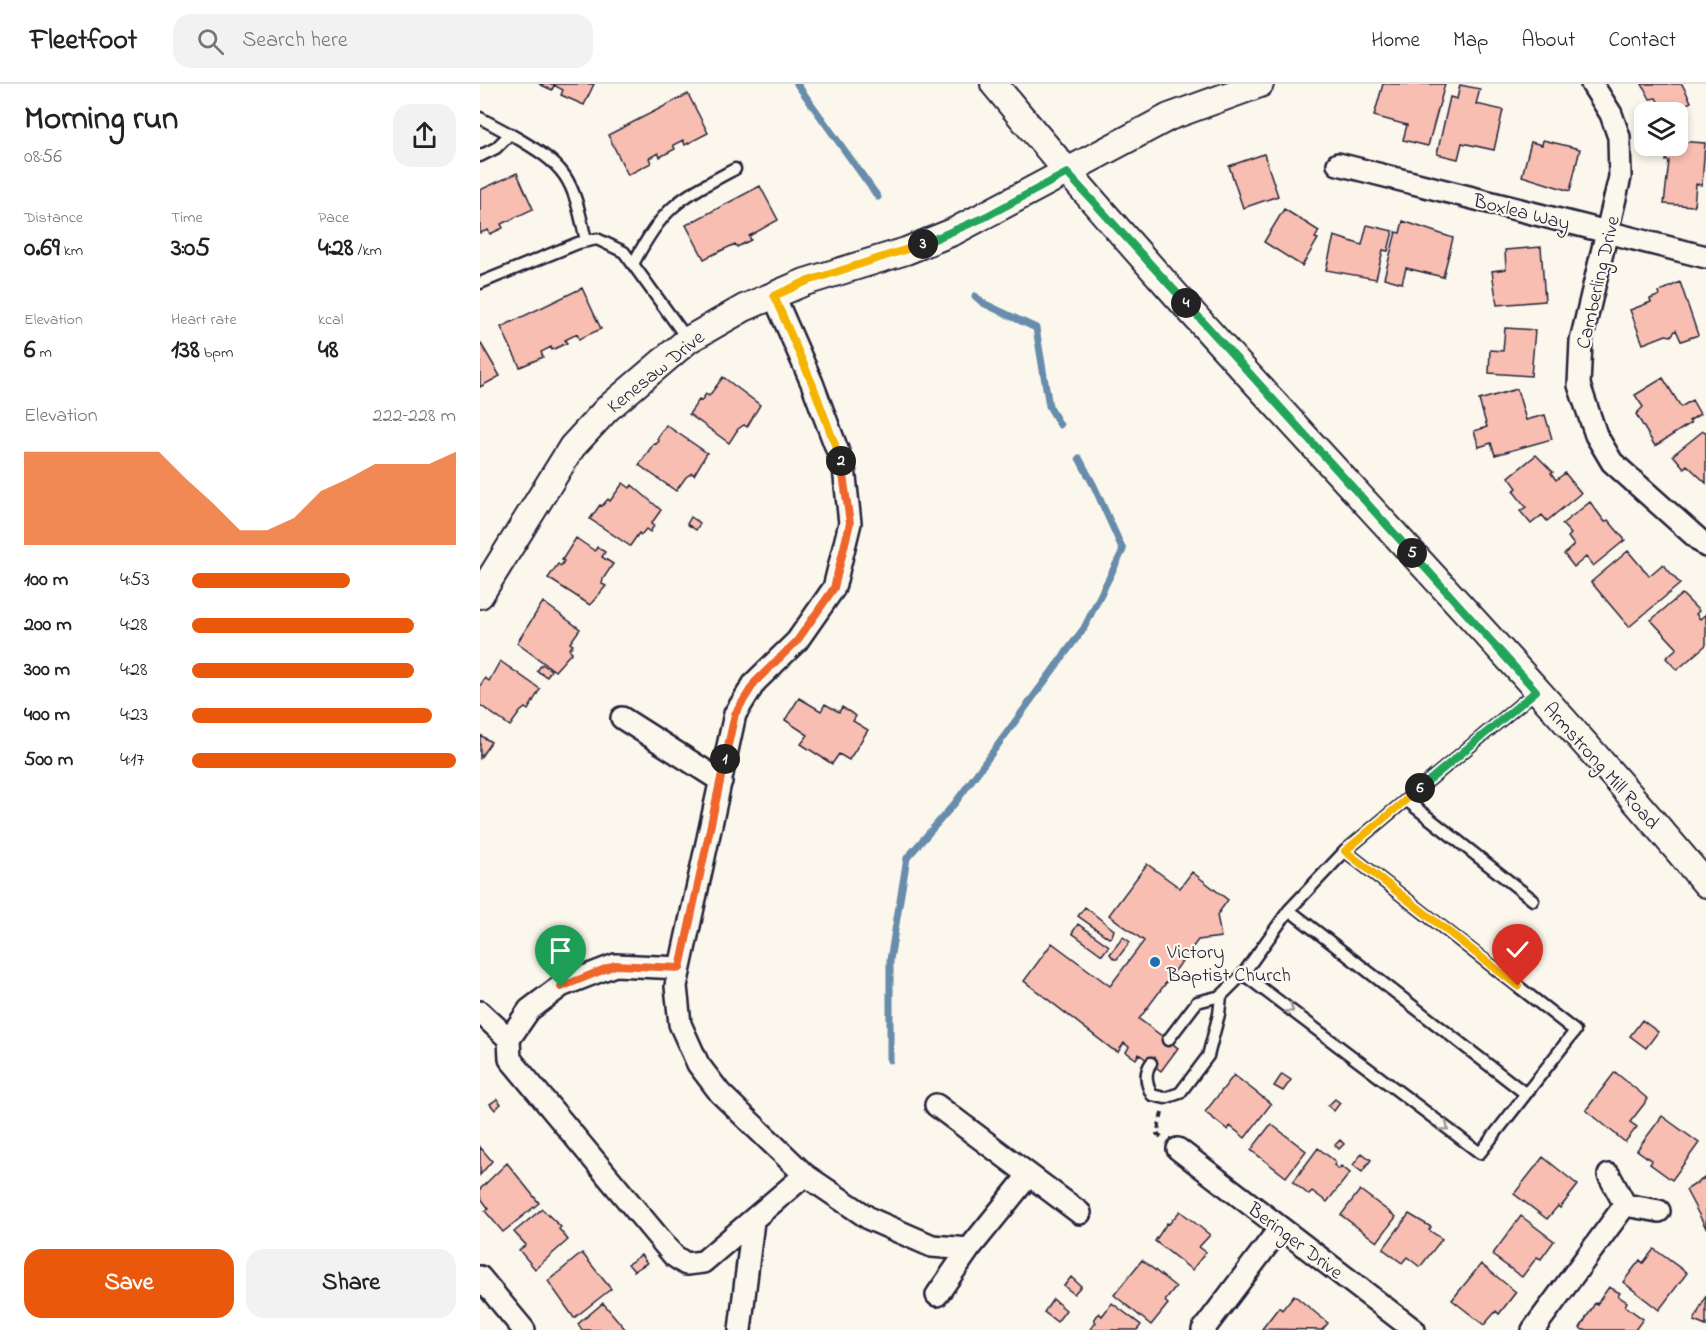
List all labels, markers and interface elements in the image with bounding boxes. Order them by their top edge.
search box [173,14,593,68]
text: Fleetfoot [30,21,137,62]
icon: search [194,25,227,58]
text: Search here [242,25,348,57]
text: Home [1371,26,1420,56]
text: Map [1453,26,1488,56]
text: About [1521,26,1575,56]
text: Contact [1608,26,1676,56]
text: Morning run [24,96,178,144]
map controls [1634,102,1688,156]
button: layers [1634,102,1688,156]
button: share [393,104,456,167]
text: 08:56 [24,143,62,172]
street label: Boxlea Way [1469,187,1573,239]
text: Distance [24,206,83,230]
text: Time [171,206,203,230]
text: Pace [318,206,349,230]
street label: Camberling Drive [1570,213,1630,352]
pin: 3 [908,229,938,259]
text: 0.69 [24,230,60,268]
text: 3:05 [171,230,210,268]
text: 4:28 [318,230,354,268]
text: 3 [920,232,926,256]
text: km [60,239,83,263]
text: /km [354,239,382,263]
pin: 4 [1171,288,1201,318]
text: 4 [1183,291,1189,315]
text: Elevation [24,308,83,332]
text: Heart rate [171,308,237,332]
text: kcal [318,308,343,332]
street label: Kenesaw Drive [601,324,712,421]
text: 6 [24,332,35,370]
text: 138 [171,332,200,370]
text: 48 [318,332,338,370]
text: m [35,341,52,365]
text: bpm [200,341,233,365]
text: Elevation [24,402,98,431]
text: 222–228 m [373,402,456,431]
pin: 2 [826,446,856,476]
text: 2 [837,449,845,473]
pin: 5 [1397,538,1427,568]
text: 5 [1407,541,1417,565]
text: 100 m [24,566,68,595]
text: 4:53 [120,566,150,595]
text: 200 m [24,611,72,640]
text: 4:28 [120,611,147,640]
text: 300 m [24,656,70,685]
text: 4:28 [120,656,147,685]
street label: Armstrong Mill Road [1534,697,1665,837]
text: 400 m [24,701,70,730]
text: 4:23 [120,701,148,730]
pin: 1 [710,744,740,774]
text: 500 m [24,746,73,775]
text: 4:17 [120,746,145,775]
text: 1 [722,747,728,771]
pin: 6 [1405,773,1435,803]
text: 6 [1416,776,1424,800]
pin [1492,924,1543,986]
pin [535,925,586,987]
icon: check [1501,933,1534,966]
icon: arrive [544,934,577,967]
place label: Victory Baptist Church [1166,939,1291,991]
marker: Victory Baptist Church [1148,955,1162,969]
one-way arrow [1283,1002,1294,1013]
one-way arrow [1439,1120,1450,1131]
street label: Beringer Drive [1239,1196,1348,1288]
button: Save [24,1249,234,1318]
button: Share [246,1249,456,1318]

